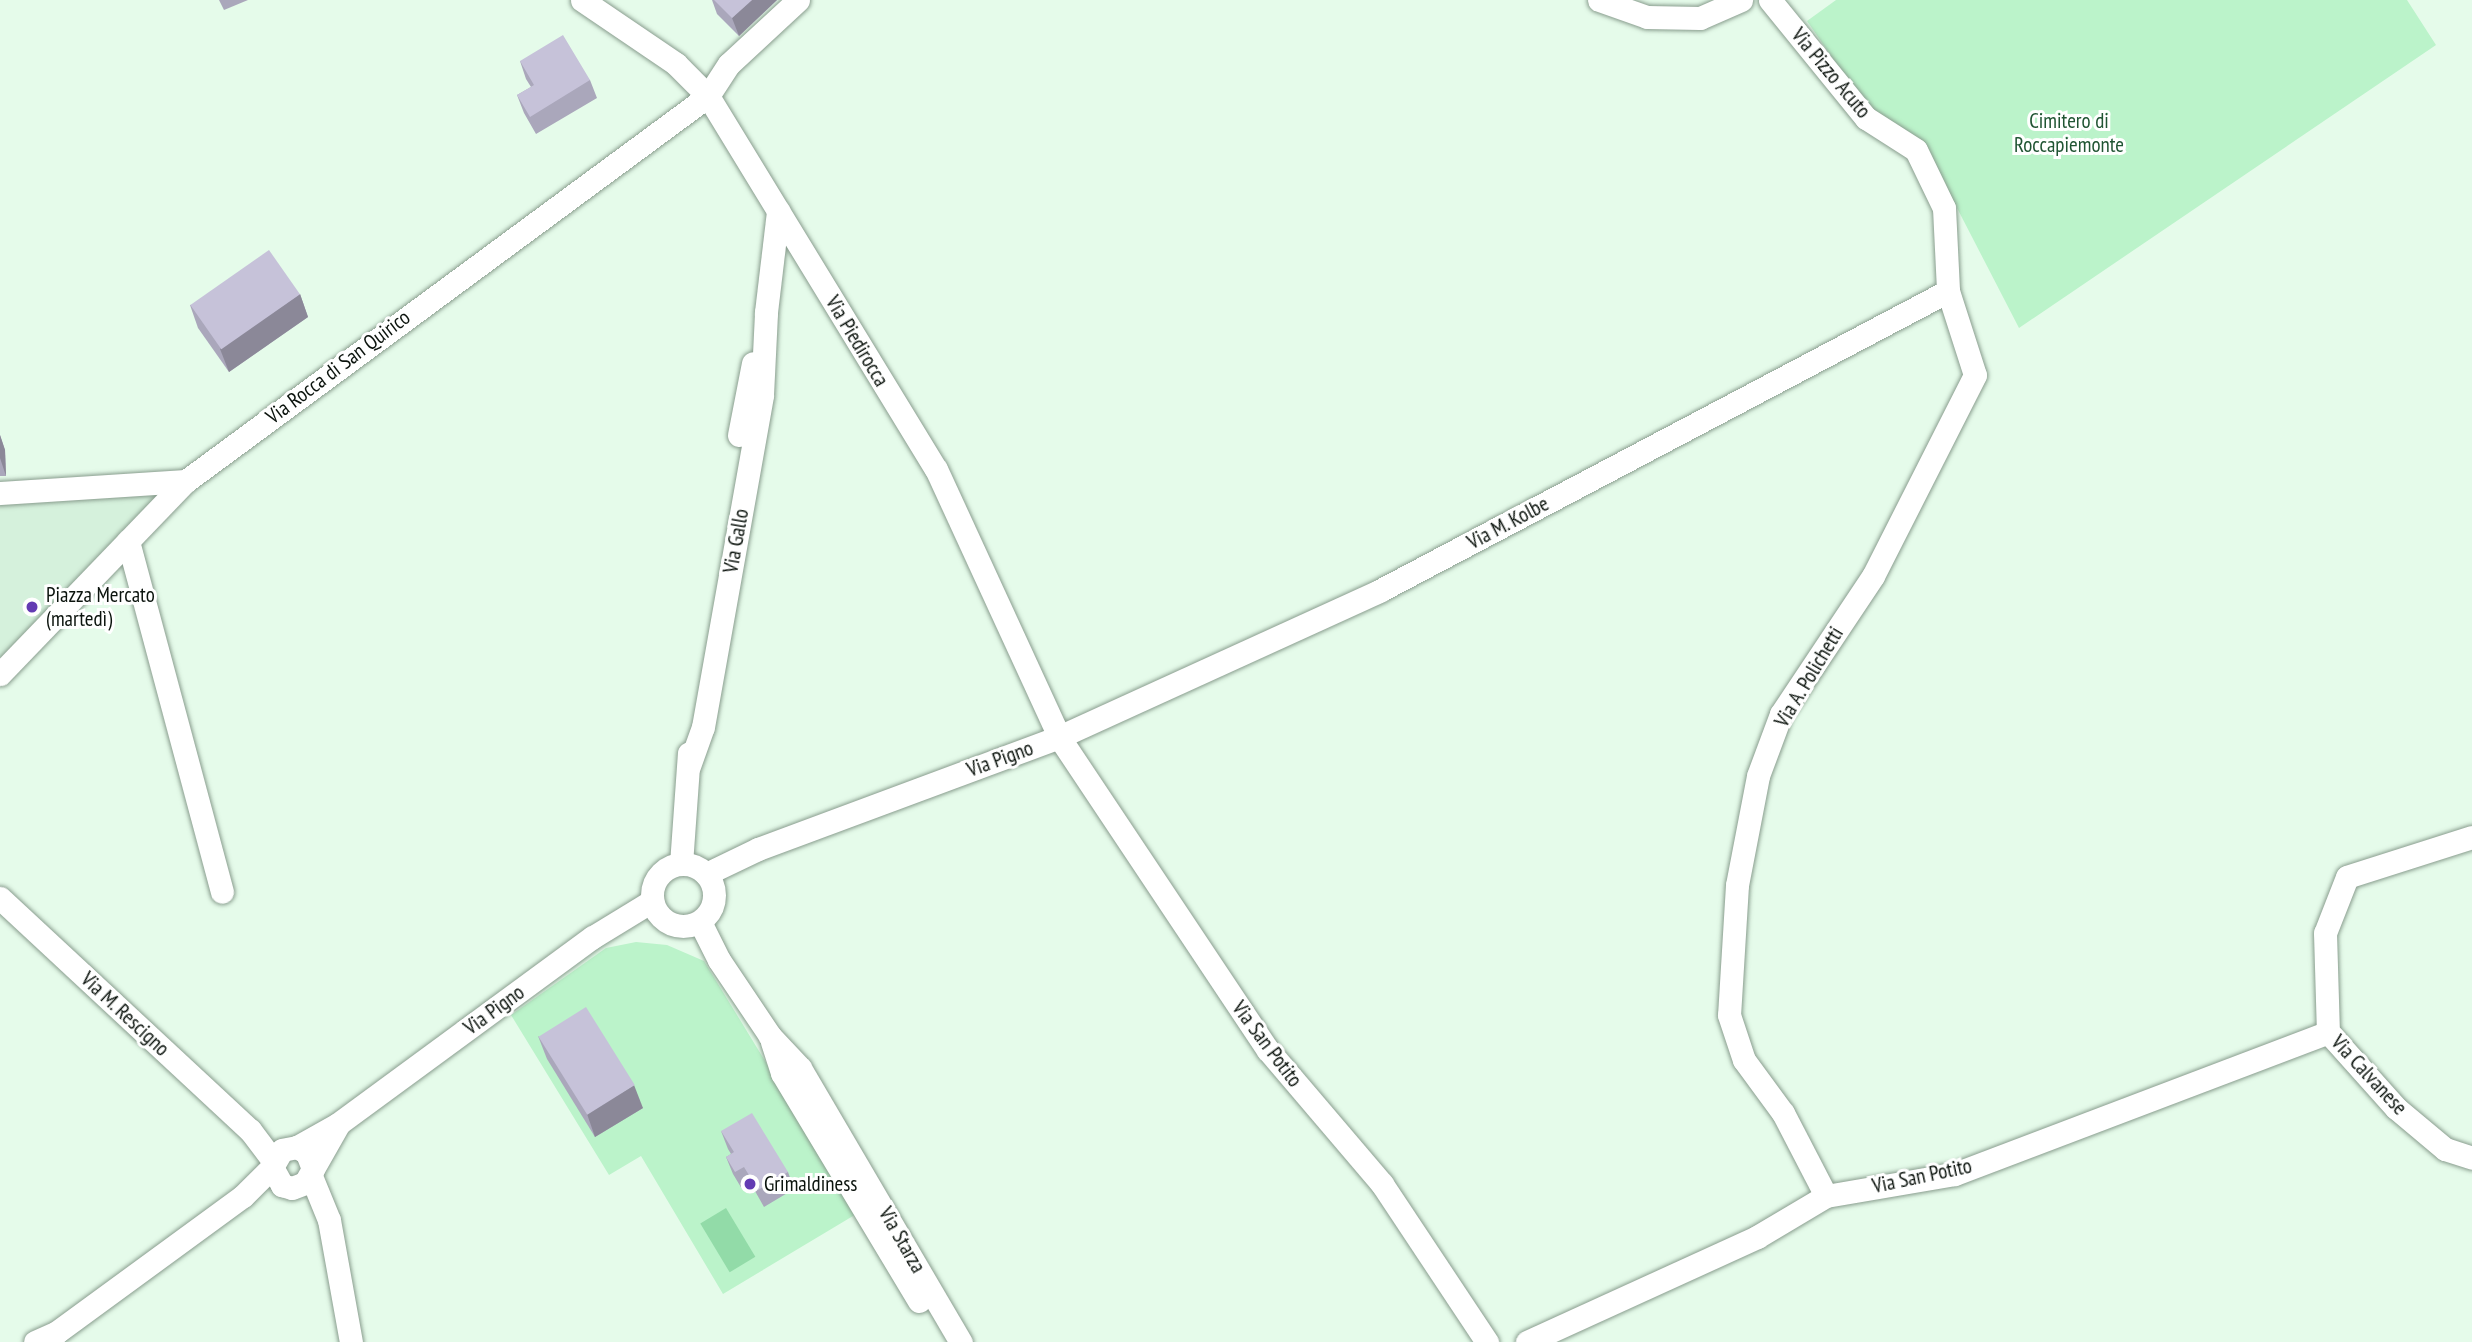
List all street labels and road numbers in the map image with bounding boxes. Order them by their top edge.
street label: Via Pizzo Acuto [1786,23,1876,123]
street label: Via Piedirocca [820,291,894,391]
street label: Via Rocca di San Quirico [261,305,415,429]
street label: Via M. Kolbe [1462,491,1554,555]
street label: Via Gallo [718,507,754,575]
street label: Via A. Polichetti [1769,621,1849,733]
street label: Via Pigno [963,735,1037,783]
street label: Via M. Rescigno [75,966,175,1062]
street label: Via Pigno [459,980,529,1040]
street label: Via San Potito [1227,996,1307,1092]
street label: Via Calvanese [2326,1030,2412,1120]
street label: Via San Potito [1870,1153,1974,1199]
street label: Via Starza [873,1203,931,1277]

